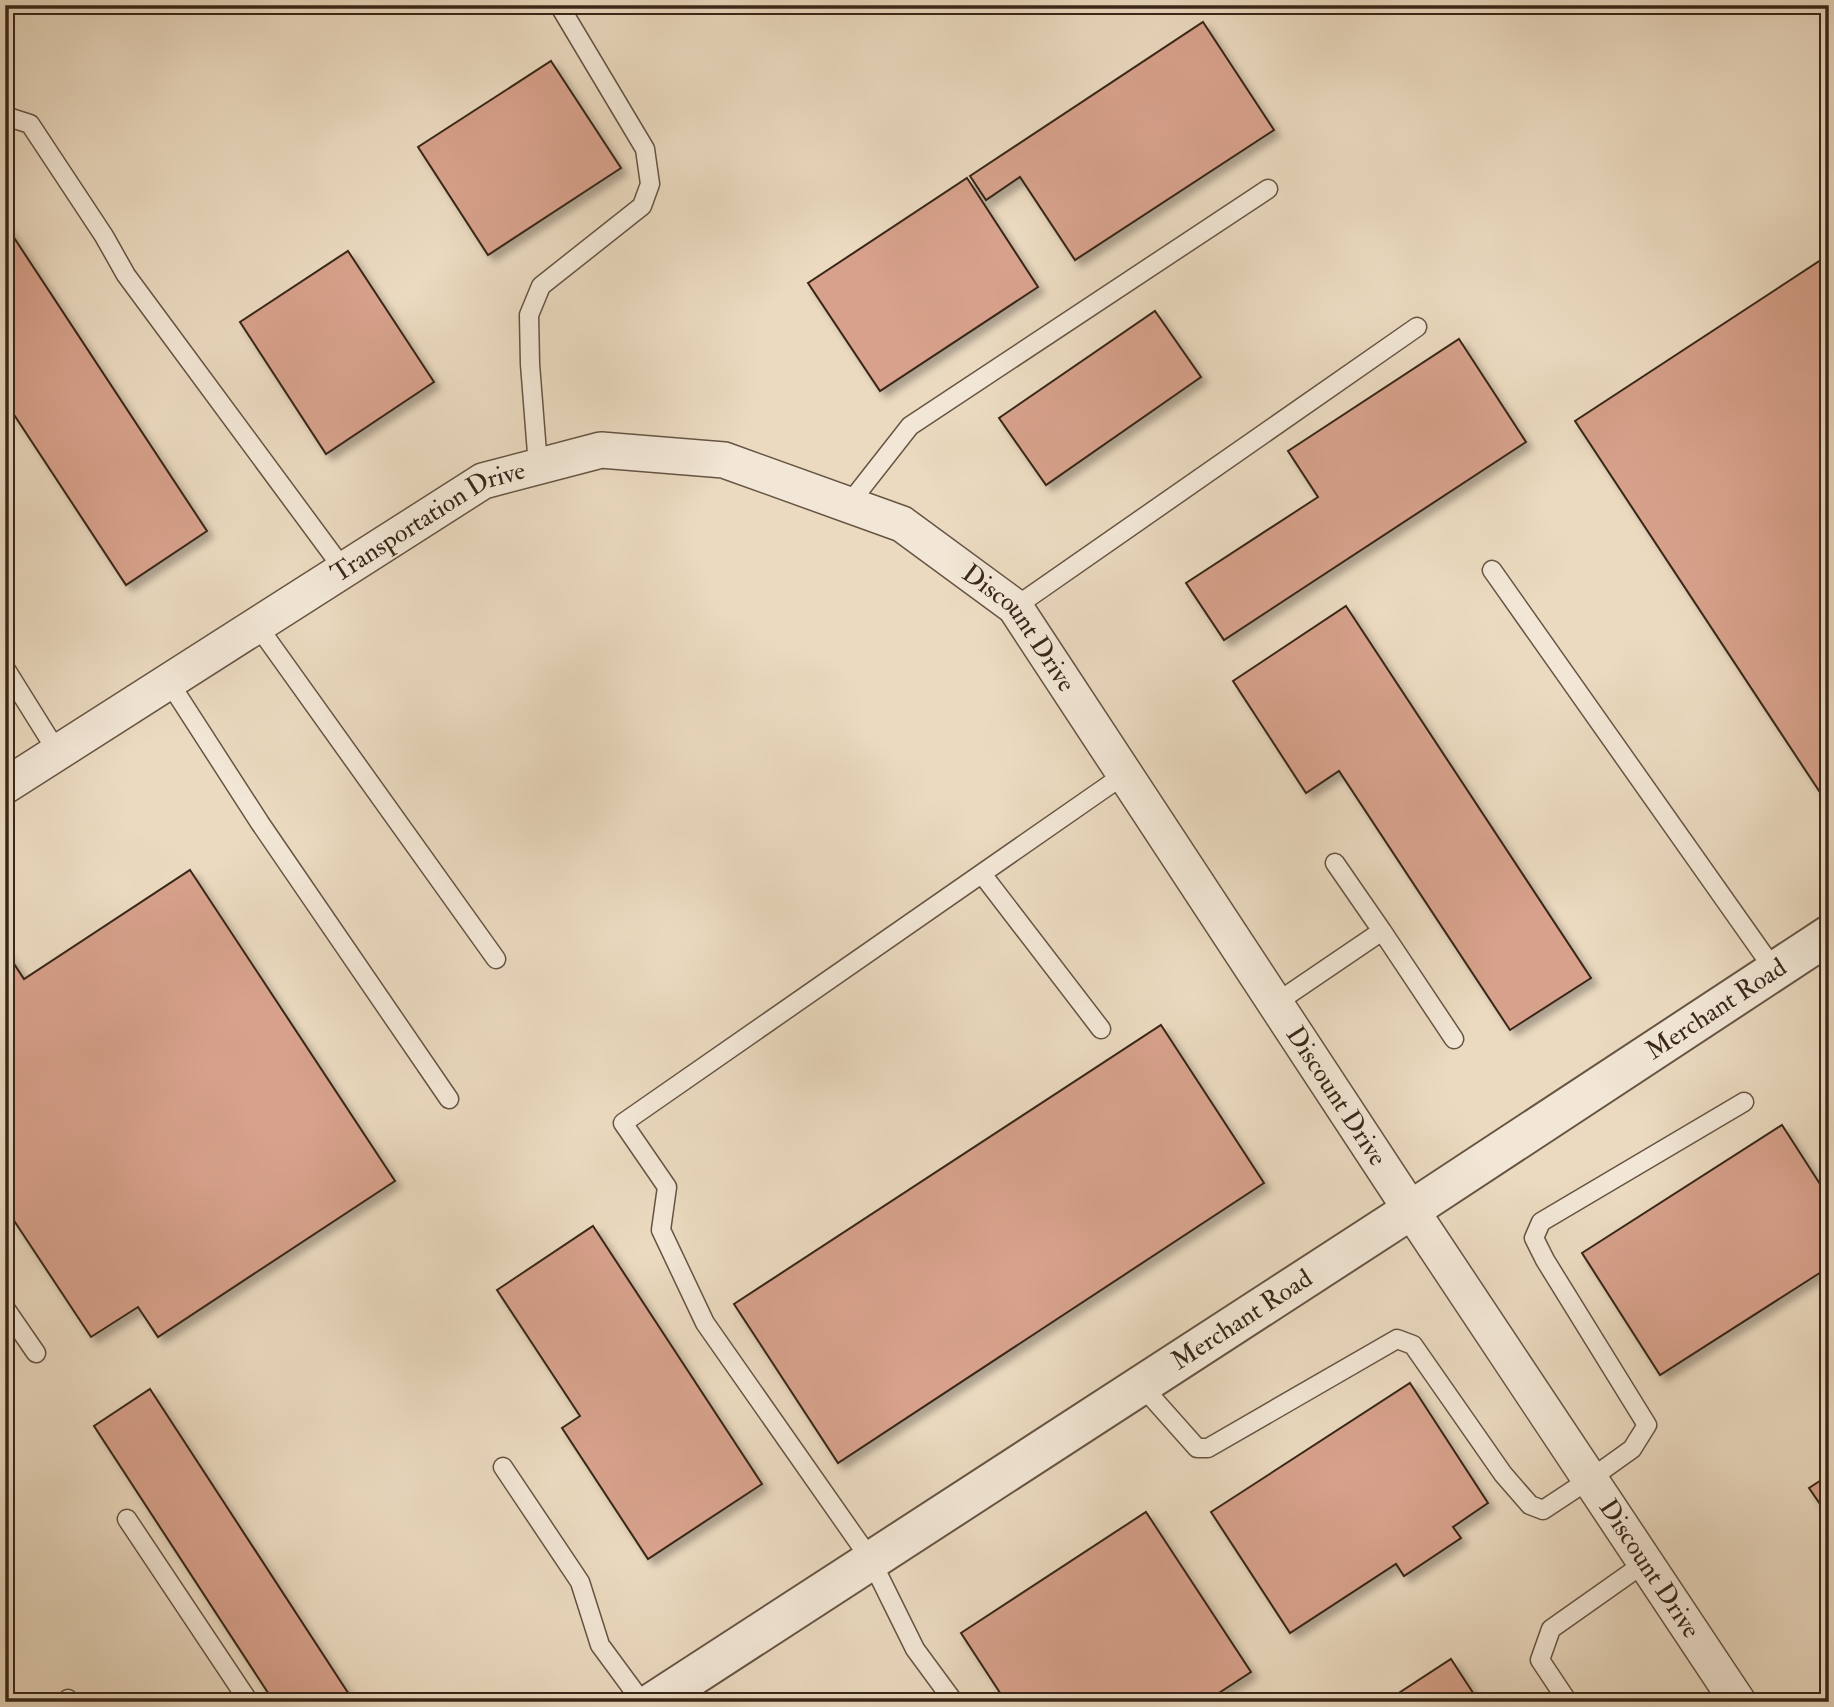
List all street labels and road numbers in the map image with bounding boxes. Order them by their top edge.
street label: Transportation Drive [325,455,529,590]
street label: Discount Drive [956,557,1082,698]
street label: Merchant Road [1640,951,1793,1067]
street label: Discount Drive [1279,1020,1394,1172]
street label: Merchant Road [1165,1262,1318,1377]
street label: Discount Drive [1592,1493,1707,1644]

